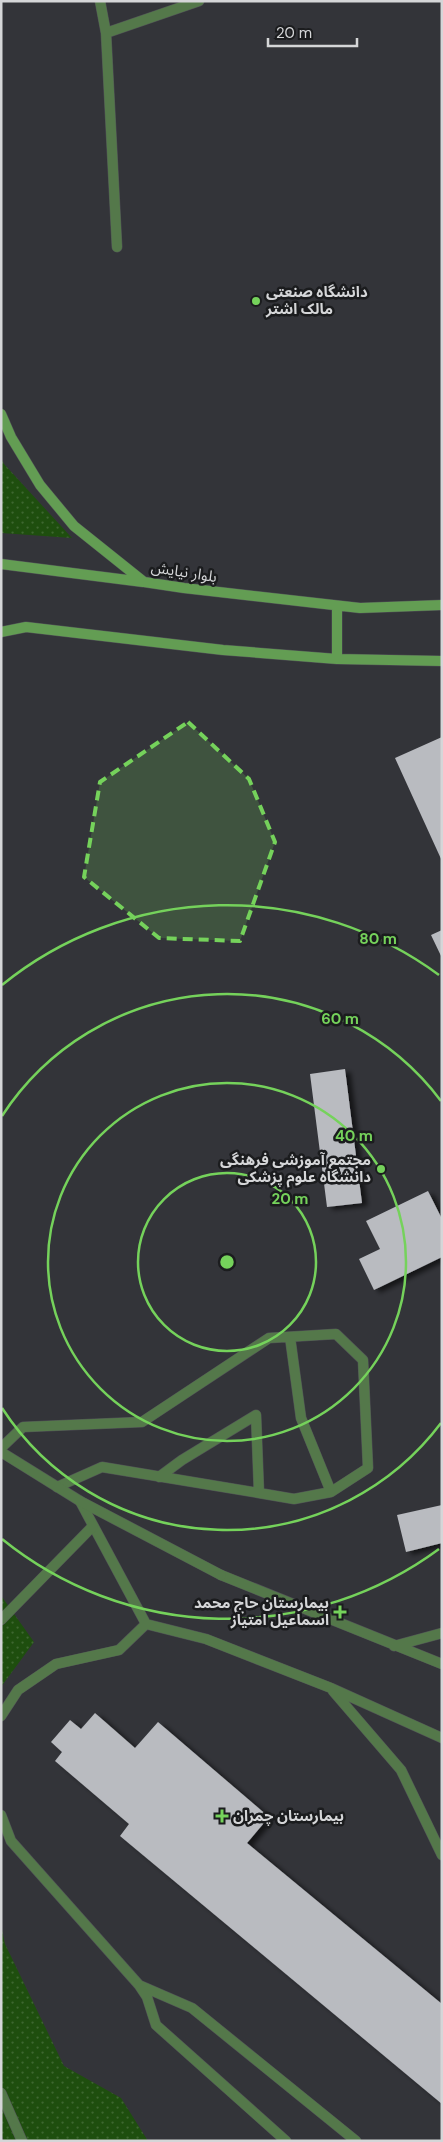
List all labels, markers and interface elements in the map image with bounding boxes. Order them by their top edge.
scale bar [268,15,357,47]
text: 20 m [276,23,312,43]
place label: دانشگاه صنعتی مالک اشتر [265,282,368,319]
marker: دانشگاه صنعتی مالک اشتر [250,295,262,307]
street label: بلوار نیایش [150,557,218,587]
text: 80 m [359,929,397,949]
text: 60 m [321,1009,359,1029]
text: 40 m [335,1126,373,1146]
place label: مجتمع آموزشی فرهنگی دانشگاه علوم پزشکی [220,1150,371,1188]
marker: مجتمع آموزشی فرهنگی دانشگاه علوم پزشکی [375,1163,387,1175]
text: 20 m [272,1189,308,1209]
centre of rings [218,1253,236,1271]
place label: بیمارستان حاج محمد اسماعیل امتیاز [194,1593,329,1630]
marker: بیمارستان حاج محمد اسماعیل امتیاز [333,1605,347,1619]
place label: بیمارستان چمران [233,1806,344,1826]
marker: بیمارستان چمران [215,1809,229,1823]

